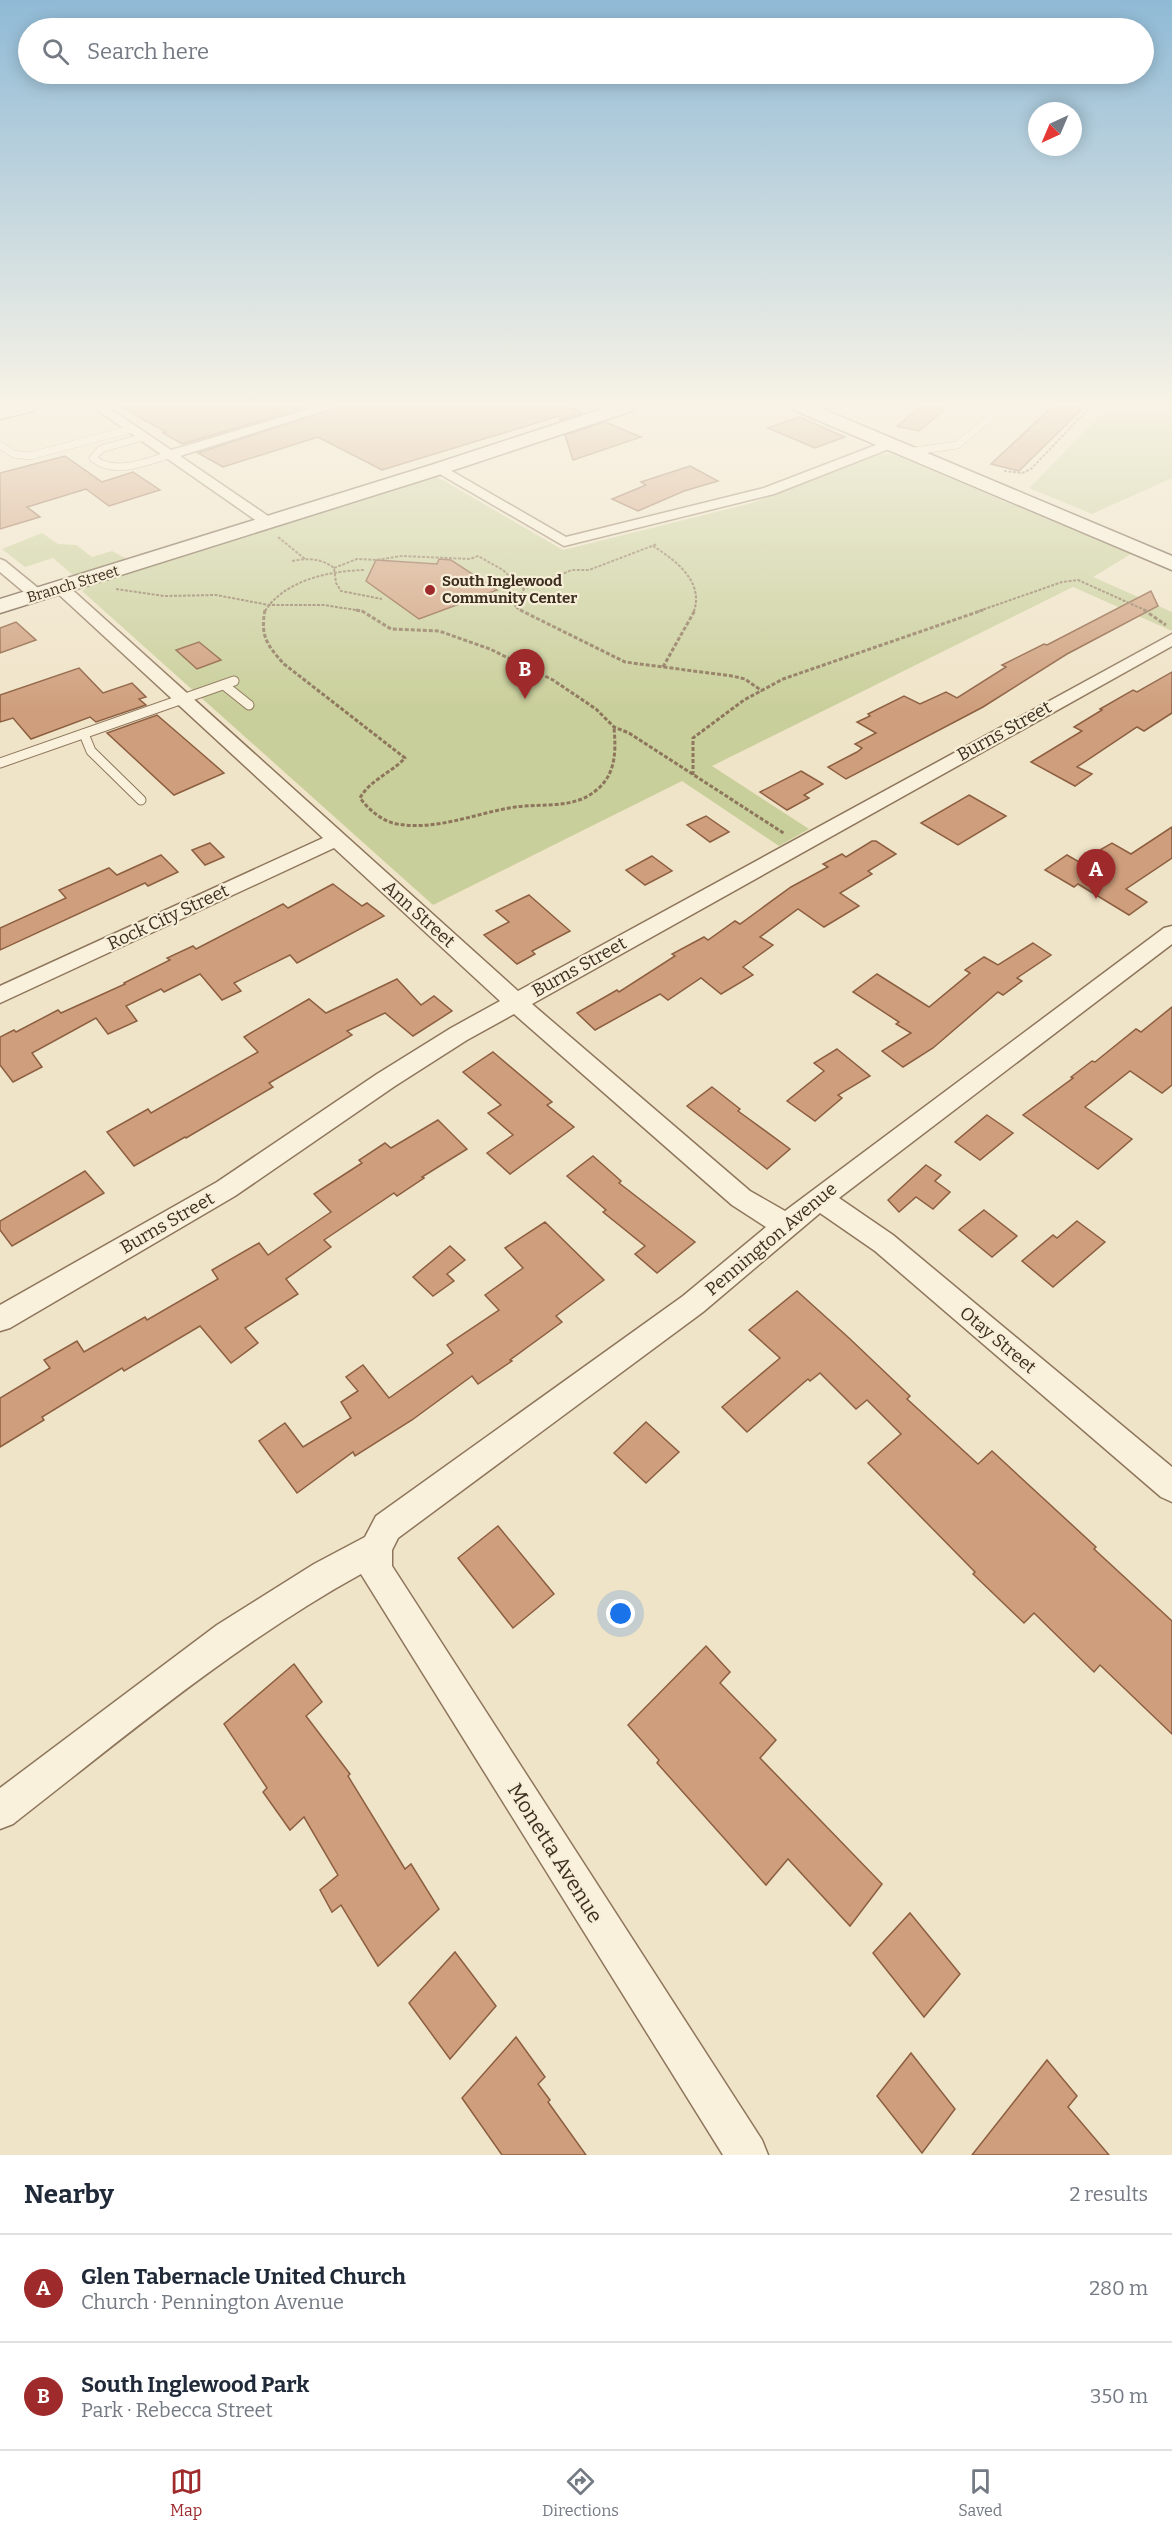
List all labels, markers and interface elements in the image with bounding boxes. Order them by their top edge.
search box [18,18,1154,84]
icon: search [39,35,72,68]
text: Search here [87,38,209,65]
north arrow [1028,102,1082,156]
street label: Branch Street [25,561,122,607]
place label: South Inglewood Community Center [442,572,577,607]
marker: South Inglewood Community Center [423,583,437,597]
pin: B [506,650,544,699]
street label: Burns Street [953,696,1055,766]
pin: A [1076,850,1116,899]
street label: Ann Street [378,876,460,952]
street label: Rock City Street [104,879,233,955]
street label: Burns Street [528,932,630,1002]
street label: Pennington Avenue [701,1178,841,1300]
street label: Burns Street [116,1187,218,1259]
street label: Otay Street [955,1302,1041,1379]
your location [606,1599,635,1628]
street label: Monetta Avenue [502,1778,608,1928]
text: Nearby [24,2179,114,2210]
text: 2 results [1069,2182,1148,2206]
text: Glen Tabernacle United Church [81,2263,406,2290]
text: A [36,2276,51,2300]
text: 280 m [1089,2276,1148,2300]
text: Church · Pennington Avenue [81,2290,344,2314]
text: South Inglewood Park [81,2371,309,2398]
text: B [37,2384,50,2408]
text: 350 m [1090,2384,1148,2408]
text: Park · Rebecca Street [81,2398,273,2422]
tab: Map [170,2465,203,2520]
tab: Directions [542,2465,619,2520]
tab: Saved [958,2465,1002,2520]

